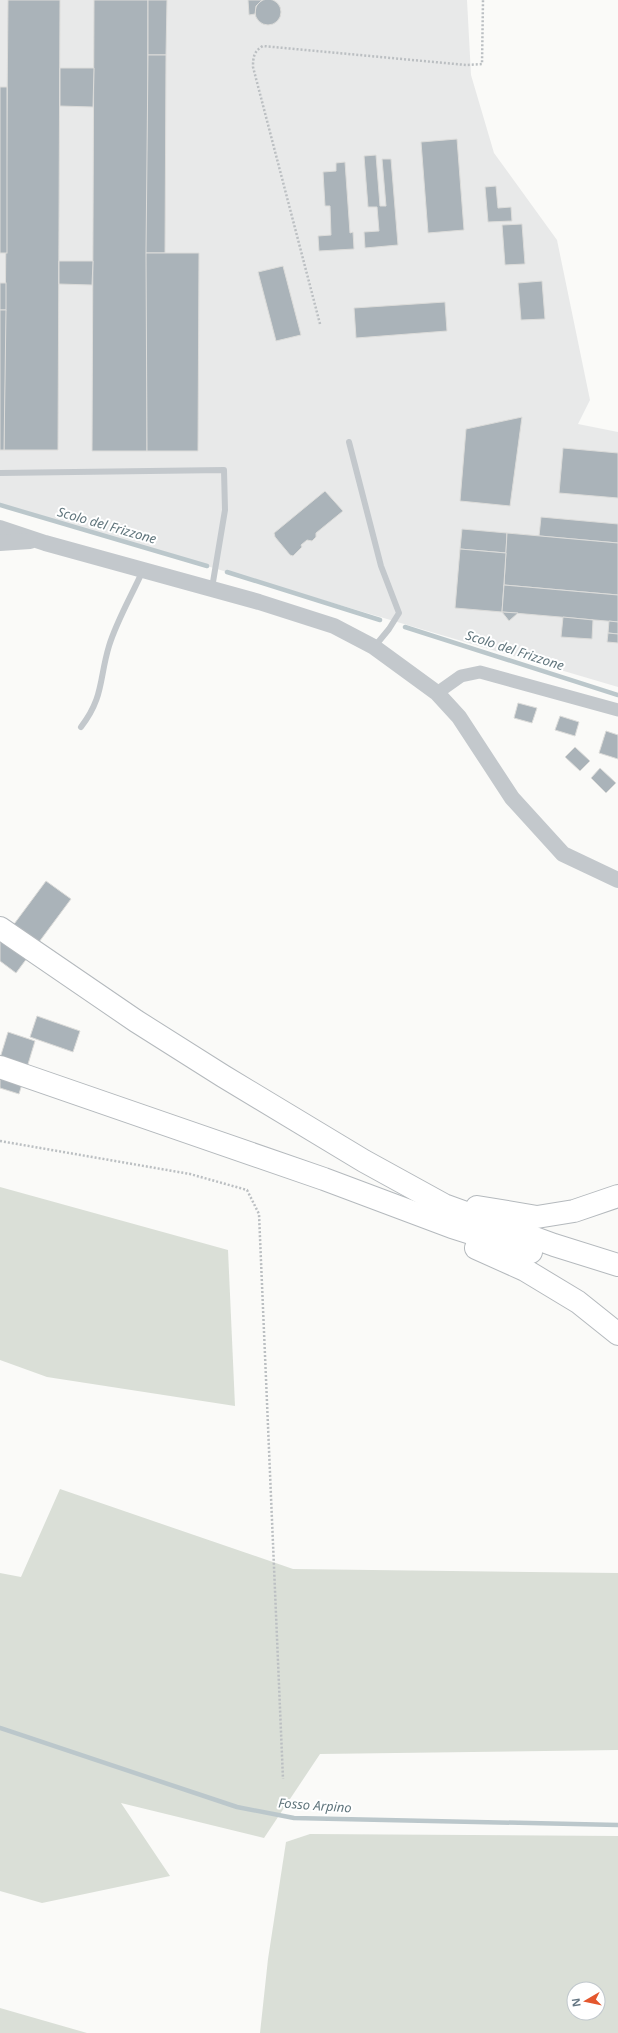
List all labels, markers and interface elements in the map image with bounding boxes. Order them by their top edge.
water label: Scolo del Frizzone [55,502,159,548]
water label: Scolo del Frizzone [464,626,567,675]
water label: Fosso Arpino [278,1793,352,1817]
north arrow [566,1981,606,2021]
text: N [568,1997,584,2008]

